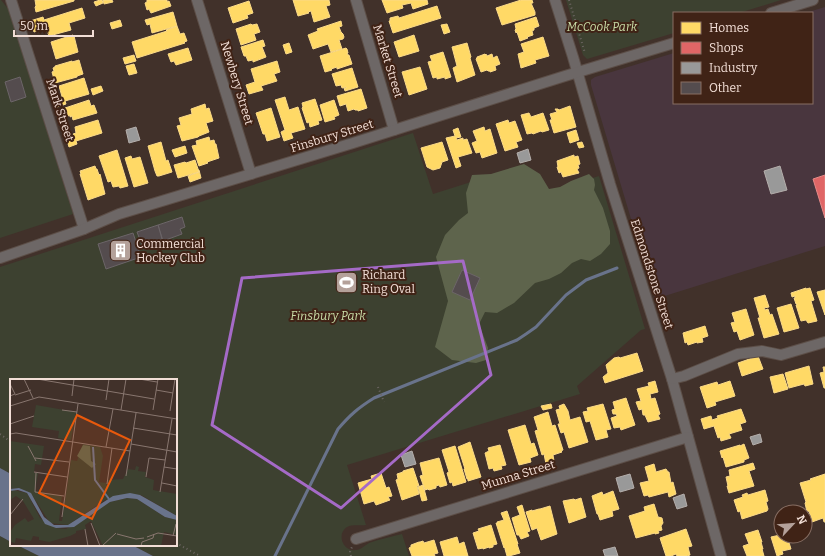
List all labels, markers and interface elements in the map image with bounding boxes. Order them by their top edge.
scale bar [14,12,93,38]
legend [673,12,813,104]
text: 50 m [20,19,49,33]
park label: McCook Park [567,20,638,34]
text: Homes [709,21,749,35]
street label: Market Street [370,23,406,100]
street label: Newbery Street [218,39,257,127]
text: Shops [709,41,744,55]
text: Industry [709,61,758,75]
street label: Mark Street [43,77,77,144]
text: Other [709,81,742,95]
street label: Finsbury Street [289,117,376,155]
street label: Edmondstone Street [628,217,677,331]
place label: Commercial Hockey Club [136,237,205,265]
building icon: Commercial Hockey Club [107,238,133,264]
place label: Richard Ring Oval [362,268,415,296]
sports icon: Richard Ring Oval [333,269,359,295]
park label: Finsbury Park [290,309,366,323]
inset map [10,379,177,546]
street label: Munna Street [480,457,557,493]
north arrow [773,504,813,544]
text: N [794,513,809,527]

